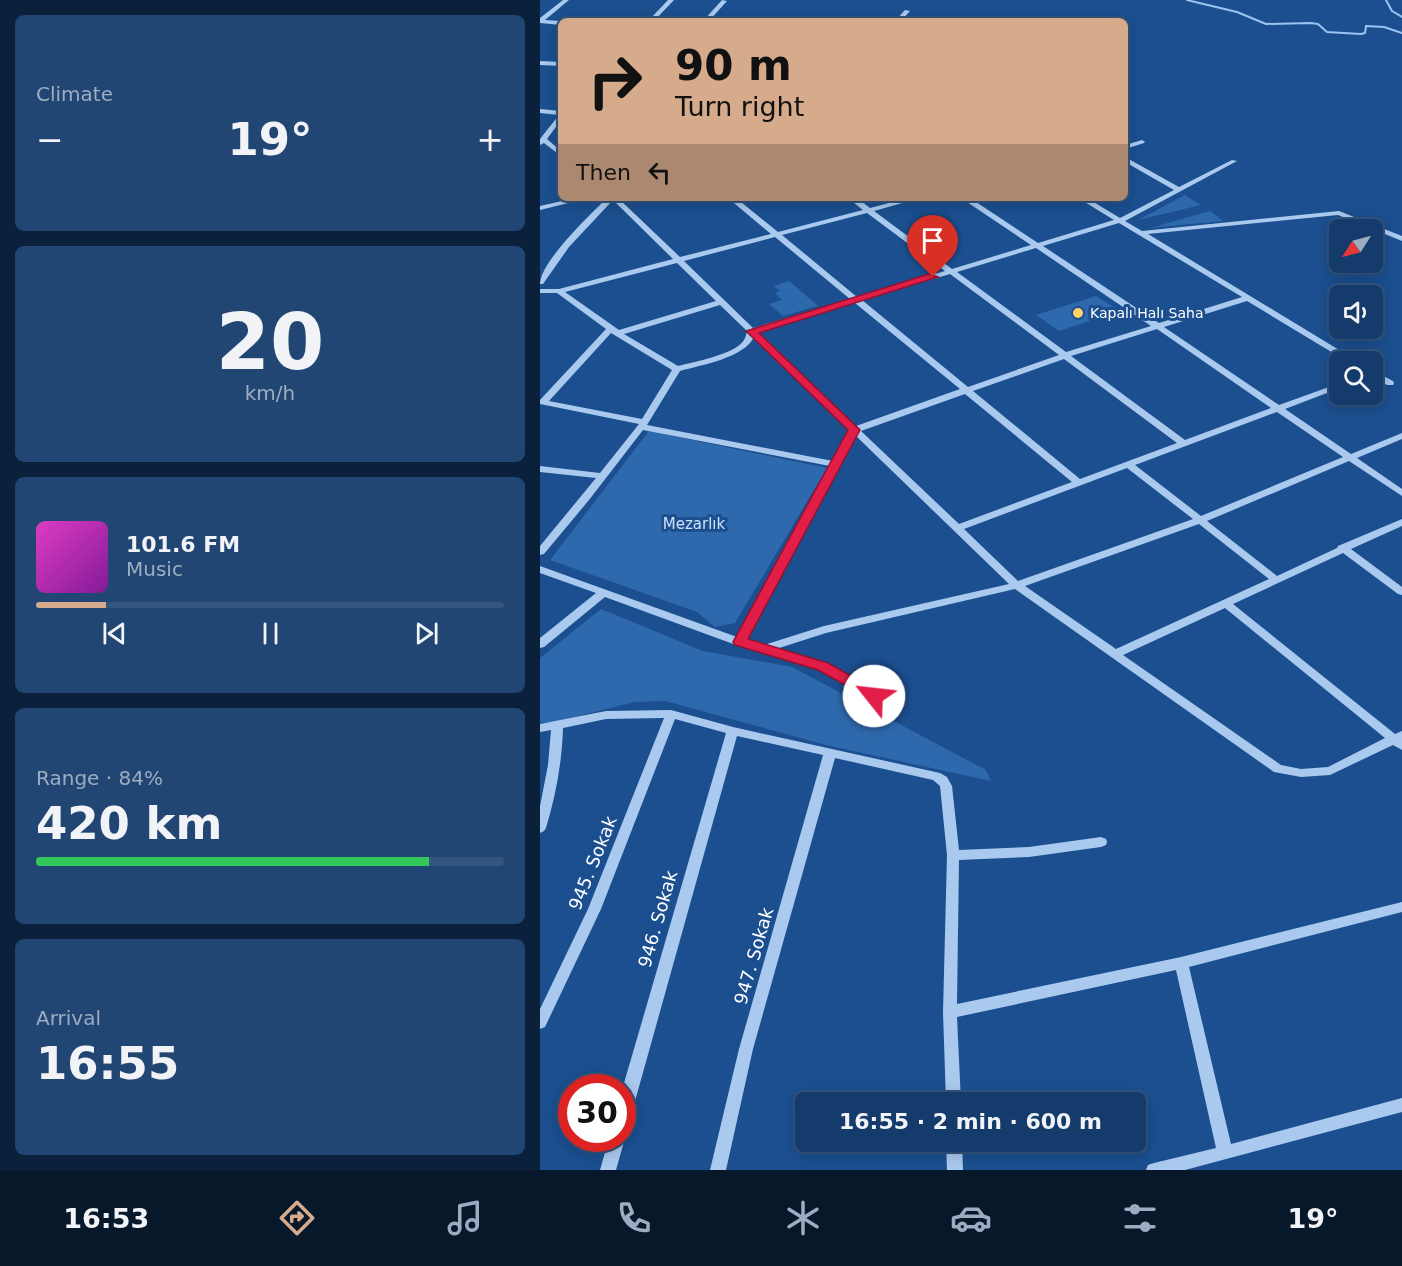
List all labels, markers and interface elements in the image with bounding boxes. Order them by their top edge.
text: 90 m [675,41,792,90]
icon: right [576,42,654,120]
text: Climate [36,82,113,106]
text: Turn right [675,91,804,122]
text: 19° [227,113,313,166]
text: − [36,120,64,159]
text: + [476,120,504,159]
icon: left [643,156,676,189]
text: Then [576,160,631,185]
pin [907,215,958,277]
north arrow [1329,219,1383,273]
map controls [1329,219,1383,405]
icon: arrive [916,224,949,257]
button: sound [1329,285,1383,339]
text: 20 [216,297,324,387]
place label: Kapalı Halı Saha [1090,305,1203,321]
marker: Kapalı Halı Saha [1071,306,1085,320]
button: search [1329,351,1383,405]
text: km/h [245,381,295,405]
park label: Mezarlık [663,515,726,533]
text: 101.6 FM [126,532,240,557]
text: Music [126,557,183,581]
icon: previous [98,617,131,650]
icon: pause [254,617,287,650]
icon: next [410,617,443,650]
position arrow [842,664,906,728]
text: Range · 84% [36,766,163,790]
text: 420 km [36,797,222,850]
street label: 945. Sokak [564,812,621,913]
street label: 946. Sokak [634,867,682,970]
street label: 947. Sokak [730,904,778,1007]
text: Arrival [36,1006,101,1030]
text: 16:55 [36,1037,179,1090]
speed limit sign: 30 [558,1074,636,1152]
text: 16:55 · 2 min · 600 m [839,1109,1102,1134]
icon: directions [276,1197,318,1239]
icon: music [444,1197,486,1239]
icon: phone [613,1197,655,1239]
icon: climate [782,1197,824,1239]
icon: car [950,1197,992,1239]
icon: filters [1119,1197,1161,1239]
text: 16:53 [63,1203,149,1234]
text: 19° [1288,1203,1339,1234]

